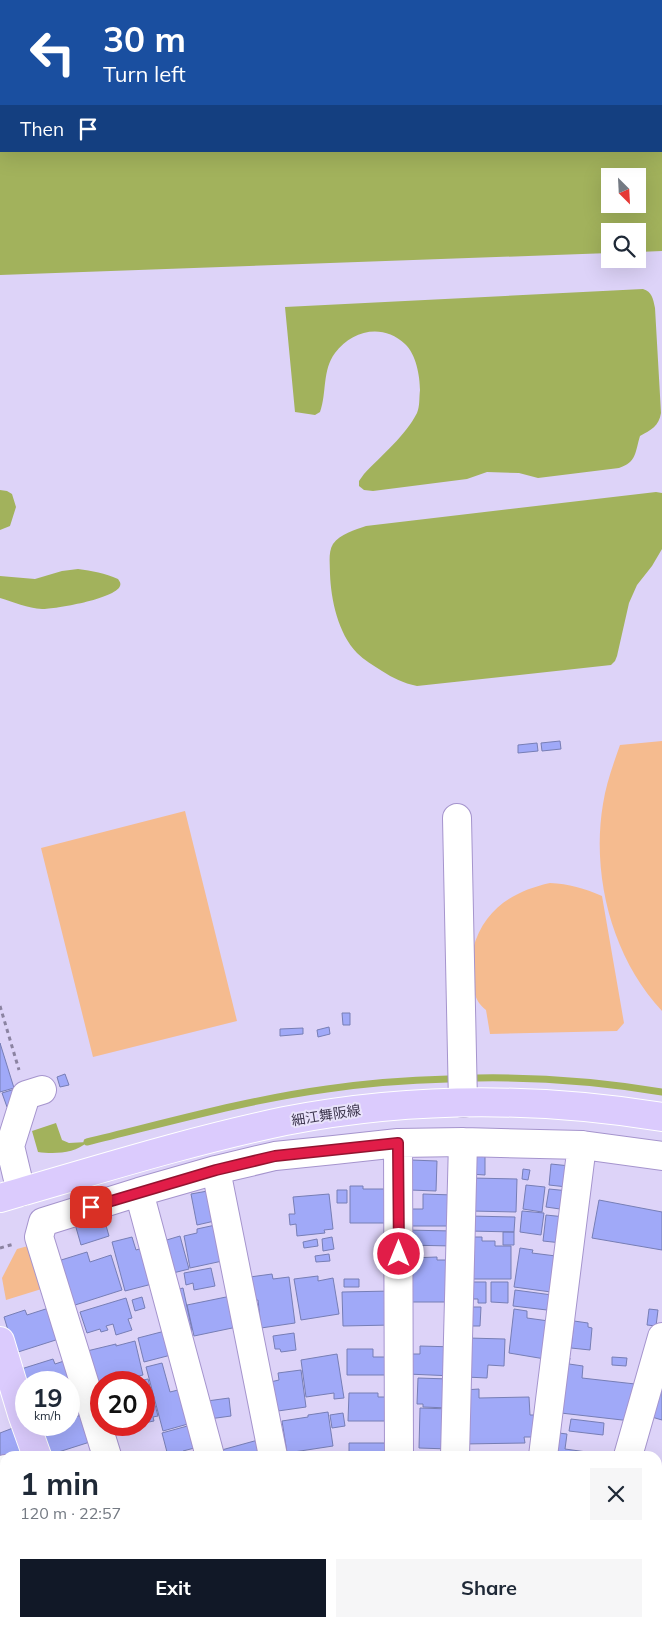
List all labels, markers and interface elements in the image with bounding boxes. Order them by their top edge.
text: 30 m [103,17,186,61]
icon: left [20,20,85,85]
text: Turn left [103,60,186,88]
icon: arrive [74,115,102,143]
text: Then [20,117,64,141]
north arrow [601,168,646,212]
map controls [601,168,646,268]
button: search [601,223,646,268]
street label: 細江舞阪線 [290,1101,362,1129]
pin [70,1186,112,1228]
icon: arrive [77,1193,105,1221]
position arrow [372,1227,424,1279]
speed limit sign: 20 [90,1371,155,1436]
text: 19 [32,1382,63,1413]
text: km/h [34,1408,61,1423]
text: 1 min [20,1465,99,1503]
button: close [590,1468,642,1520]
text: 120 m · 22:57 [20,1503,121,1523]
button: Exit [20,1559,326,1617]
button: Share [336,1559,642,1617]

